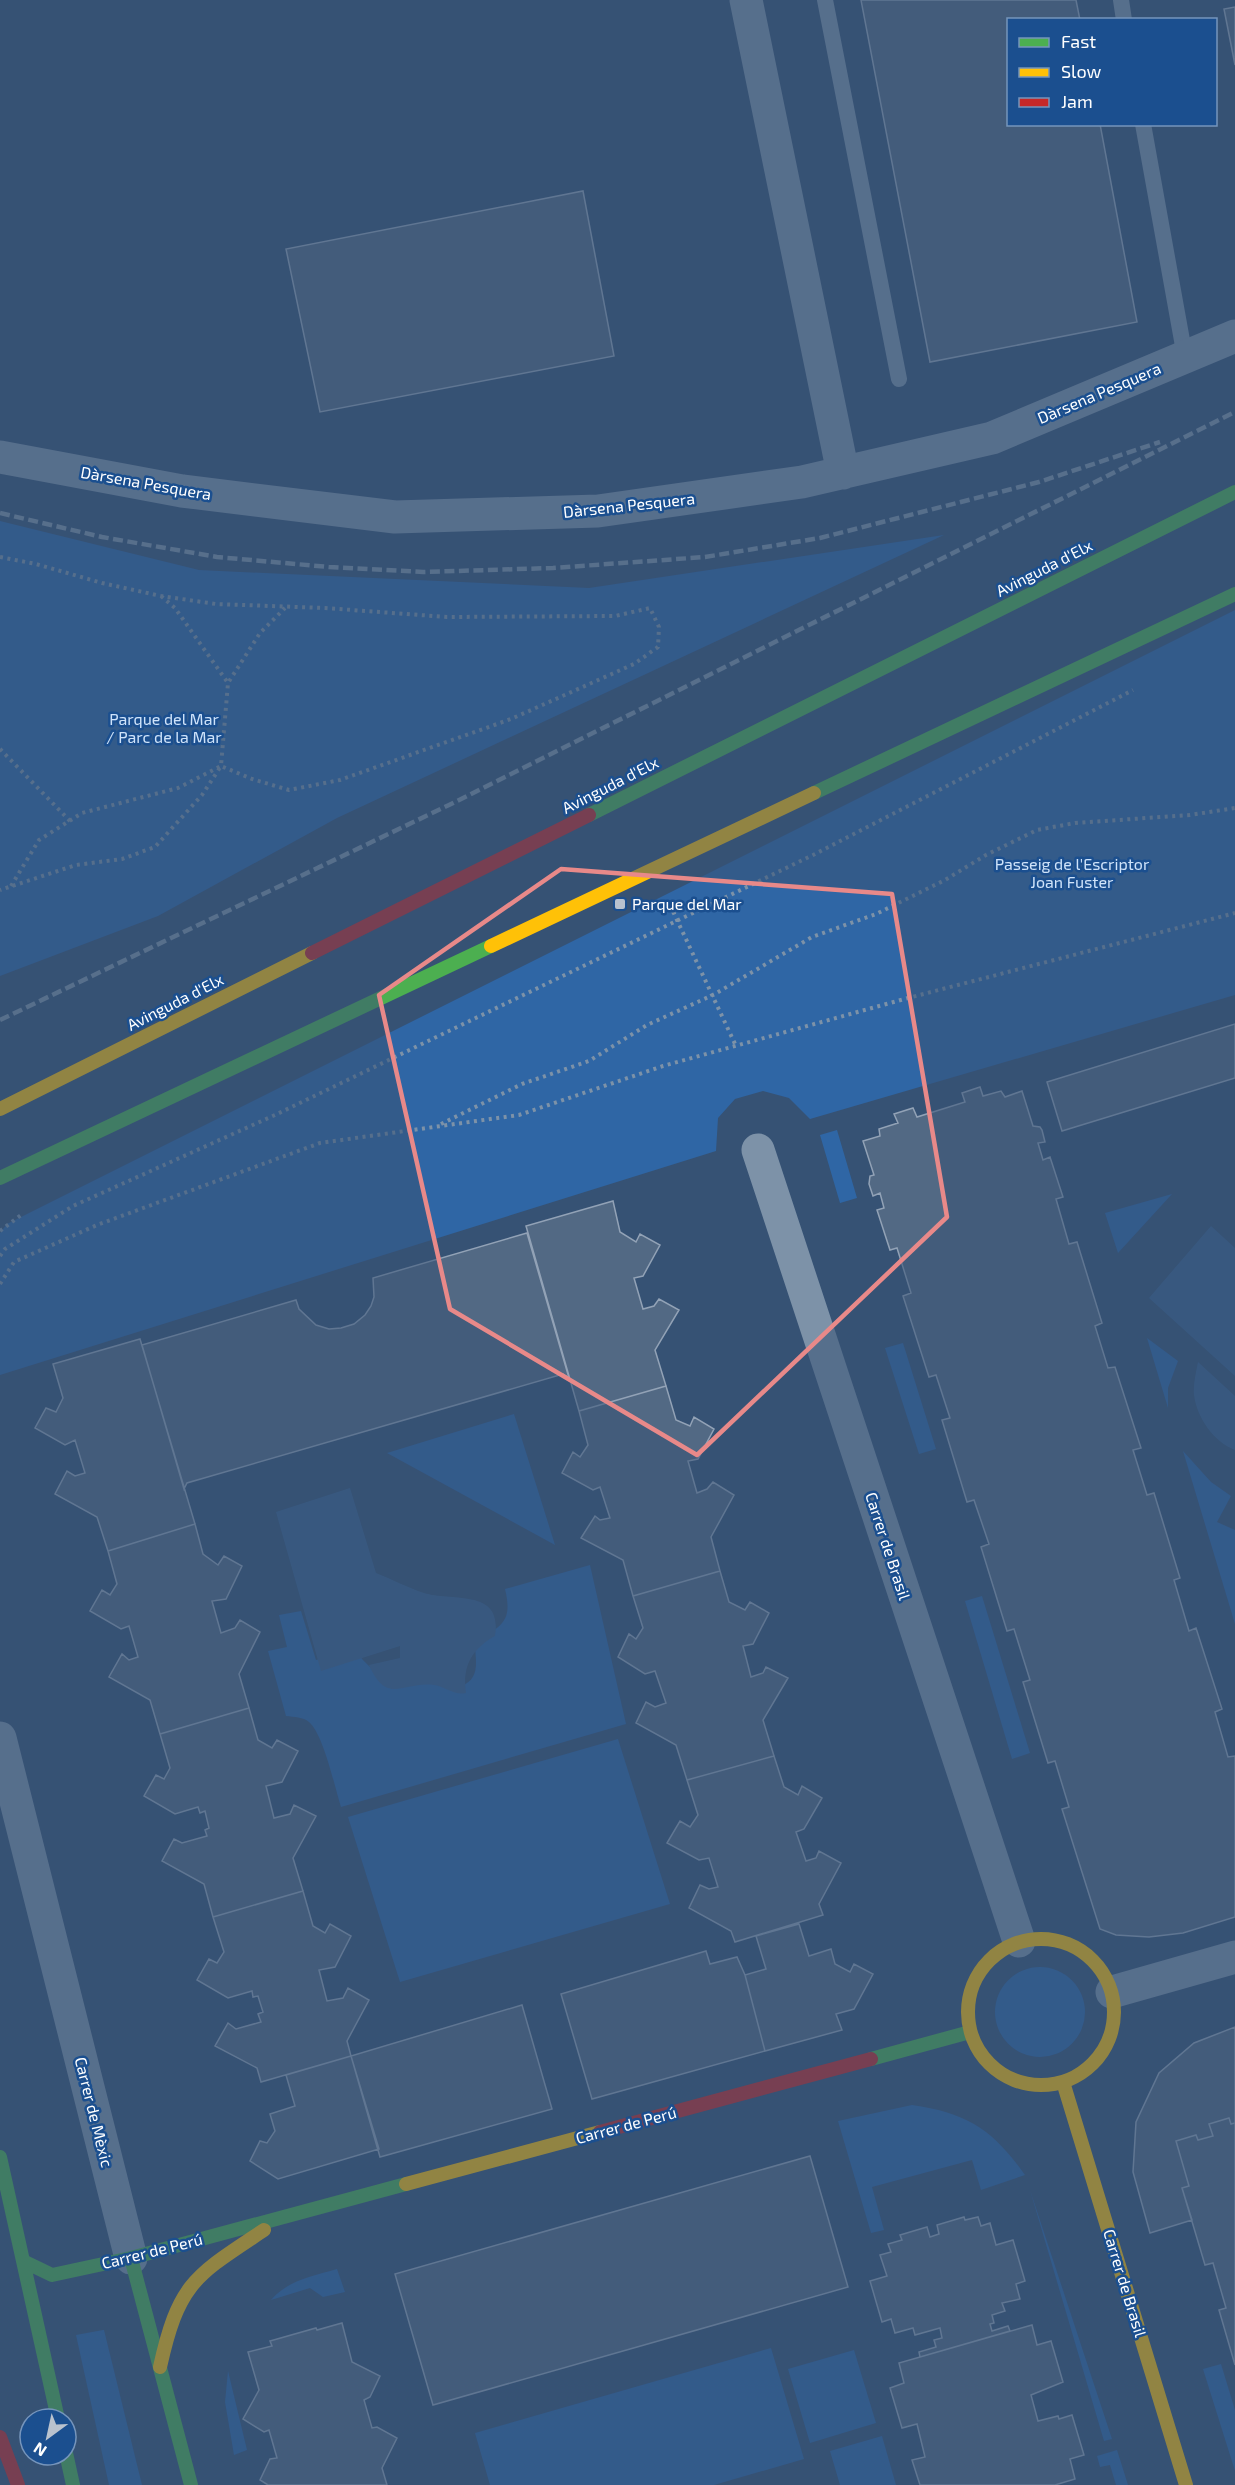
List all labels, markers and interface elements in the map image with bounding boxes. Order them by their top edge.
legend [1007,18,1217,126]
text: Fast [1061,30,1096,52]
text: Slow [1061,60,1102,82]
text: Jam [1061,90,1093,112]
street label: Dàrsena Pesquera [1034,358,1163,427]
street label: Dàrsena Pesquera [79,462,213,503]
street label: Dàrsena Pesquera [562,488,696,521]
street label: Avinguda d'Elx [992,535,1096,600]
park label: Parque del Mar / Parc de la Mar [106,709,222,746]
street label: Avinguda d'Elx [558,752,662,817]
park label: Passeig de l'Escriptor Joan Fuster [995,854,1150,891]
place label: Parque del Mar [632,894,742,913]
marker: Parque del Mar [613,897,627,911]
street label: Avinguda d'Elx [123,969,227,1034]
street label: Carrer de Brasil [862,1490,915,1602]
street label: Carrer de Mèxic [72,2055,117,2169]
street label: Carrer de Perú [573,2102,678,2147]
street label: Carrer de Brasil [1100,2226,1151,2339]
street label: Carrer de Perú [99,2229,204,2272]
north arrow [18,2407,78,2467]
text: N [30,2439,50,2461]

